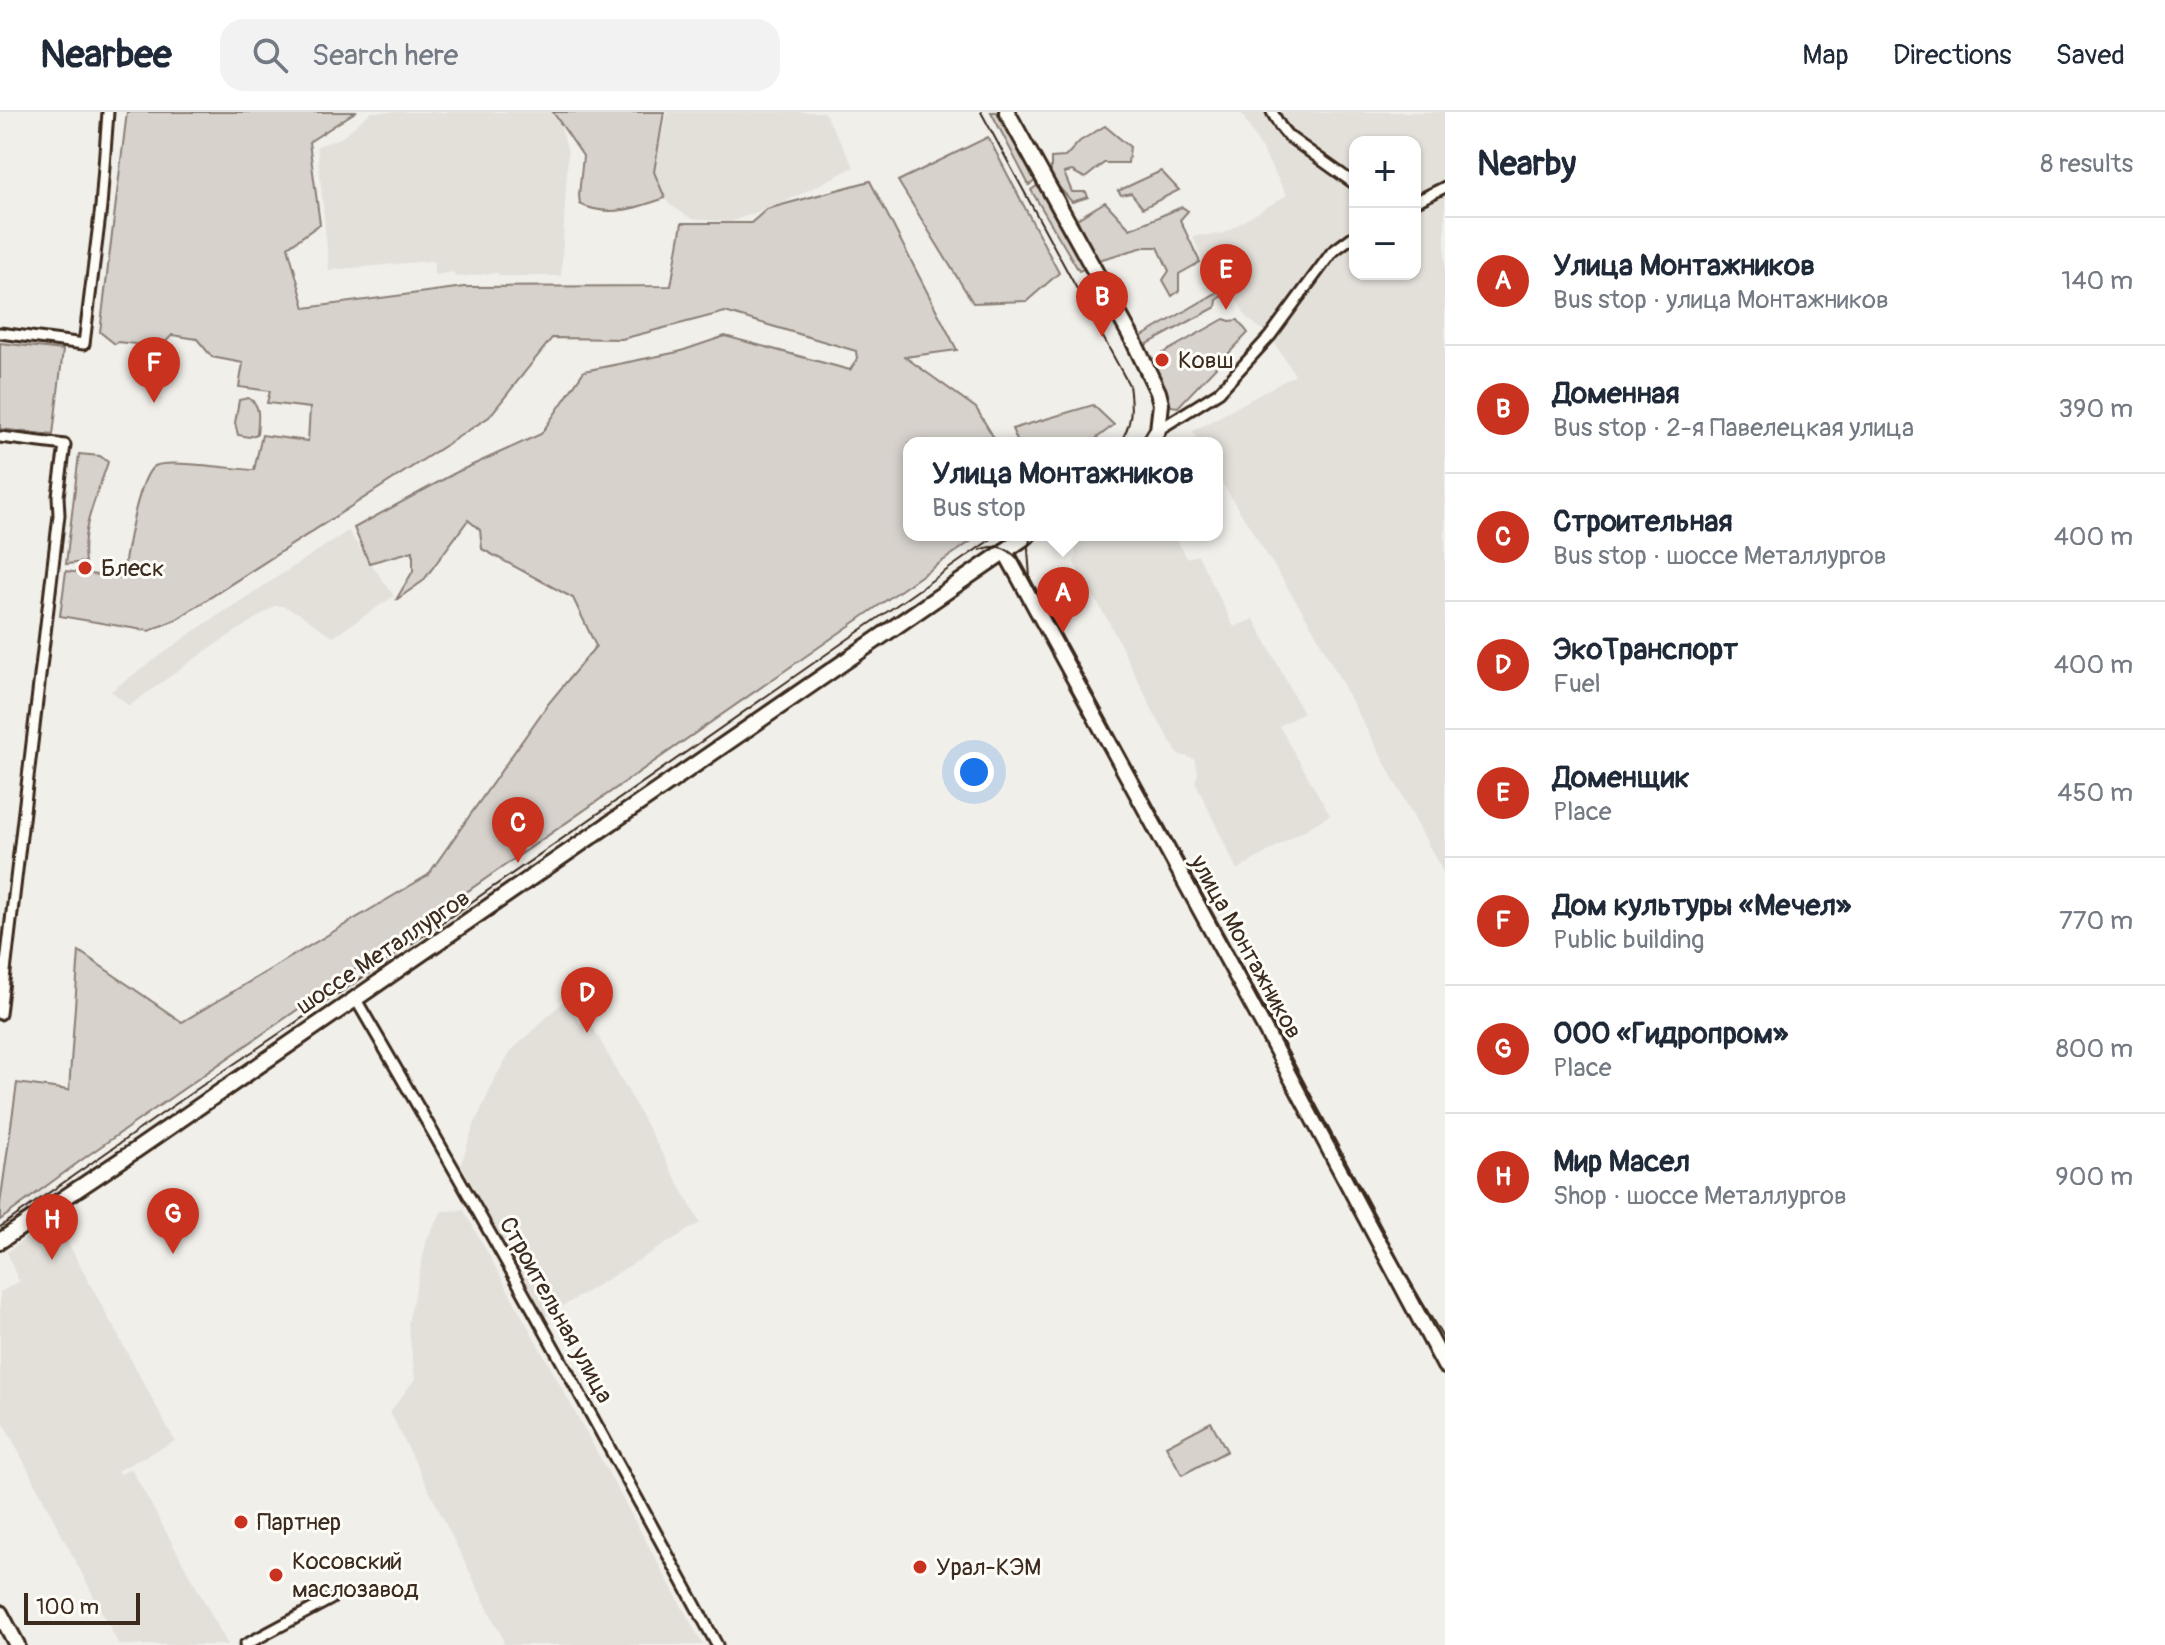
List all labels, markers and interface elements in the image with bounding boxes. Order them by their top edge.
search box [220,19,780,91]
text: Nearbee [40,31,172,79]
icon: search [248,33,292,77]
text: Search here [312,37,458,74]
text: Map [1802,38,1849,73]
text: Directions [1893,38,2012,73]
text: Saved [2056,38,2125,73]
map controls [1349,136,1421,280]
button: + [1349,136,1421,208]
text: Nearby [1477,143,1576,186]
text: 8 results [2040,148,2133,180]
button: − [1349,208,1421,280]
pin: E [1200,244,1252,310]
text: Улица Монтажников [1553,247,1815,284]
text: A [1495,265,1511,297]
text: 140 m [2061,265,2133,297]
pin: B [1076,271,1128,337]
text: Bus stop · улица Монтажников [1553,284,1889,316]
pin: F [128,337,180,403]
place label: Ковш [1178,346,1234,375]
marker: Ковш [1153,351,1171,369]
text: Доменная [1553,375,1680,412]
text: B [1496,393,1510,425]
text: 390 m [2059,393,2133,425]
text: Bus stop · 2-я Павелецкая улица [1553,412,1914,444]
popup [903,437,1223,541]
text: Улица Монтажников [932,455,1194,492]
text: Bus stop [932,492,1026,524]
text: Строительная [1553,503,1733,540]
text: C [1495,521,1511,553]
text: 400 m [2054,521,2133,553]
text: Bus stop · шоссе Металлургов [1553,540,1887,572]
place label: Блеск [101,554,164,583]
marker: Блеск [76,559,94,577]
pin: A [1037,567,1089,633]
text: ЭкоТранспорт [1553,631,1738,668]
text: D [1495,649,1511,681]
text: 400 m [2054,649,2133,681]
text: Fuel [1553,668,1601,700]
your location [954,752,994,792]
text: Доменщик [1553,759,1690,796]
text: E [1496,777,1510,809]
text: 450 m [2057,777,2133,809]
text: Place [1553,796,1612,828]
pin: C [492,797,544,863]
street label: улица Монтажников [1183,849,1308,1044]
street label: шоссе Металлургов [291,883,475,1021]
text: Дом культуры «Мечел» [1553,887,1851,924]
text: F [1495,905,1511,937]
text: 770 m [2059,905,2133,937]
text: Public building [1553,924,1704,956]
pin: D [561,967,613,1033]
text: ООО «Гидропром» [1553,1015,1788,1052]
text: G [1494,1033,1512,1065]
text: 800 m [2056,1033,2133,1065]
text: Place [1553,1052,1612,1084]
text: Мир Масел [1553,1143,1690,1180]
text: H [1495,1161,1511,1193]
text: 900 m [2055,1161,2133,1193]
text: Shop · шоссе Металлургов [1553,1180,1847,1212]
pin: G [147,1188,199,1254]
pin: H [26,1194,78,1260]
street label: Строительная улица [493,1212,619,1408]
place label: Партнер [257,1508,341,1537]
marker: Партнер [232,1513,250,1531]
place label: Косовский маслозавод [292,1547,419,1604]
place label: Урал-КЭМ [936,1553,1041,1582]
marker: Урал-КЭМ [911,1558,929,1576]
marker: Косовский маслозавод [267,1566,285,1584]
scale bar [24,1589,140,1625]
text: 100 m [36,1593,99,1621]

